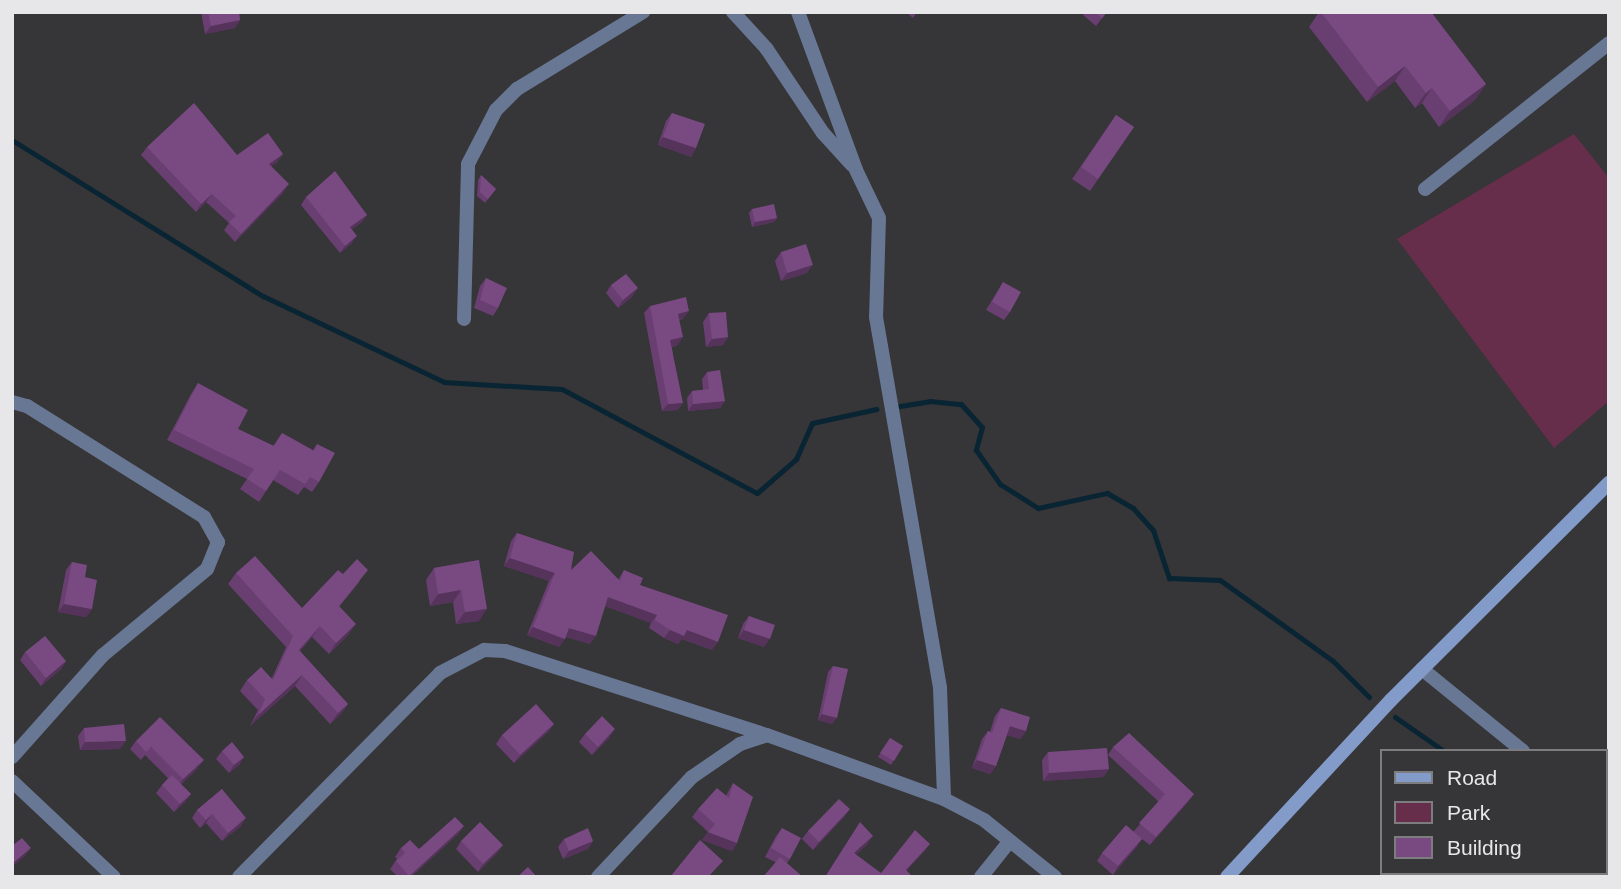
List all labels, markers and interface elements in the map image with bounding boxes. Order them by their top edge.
legend [1380,749,1607,875]
text: Road [1447,766,1497,789]
text: Park [1447,801,1490,824]
text: Building [1447,836,1522,859]

